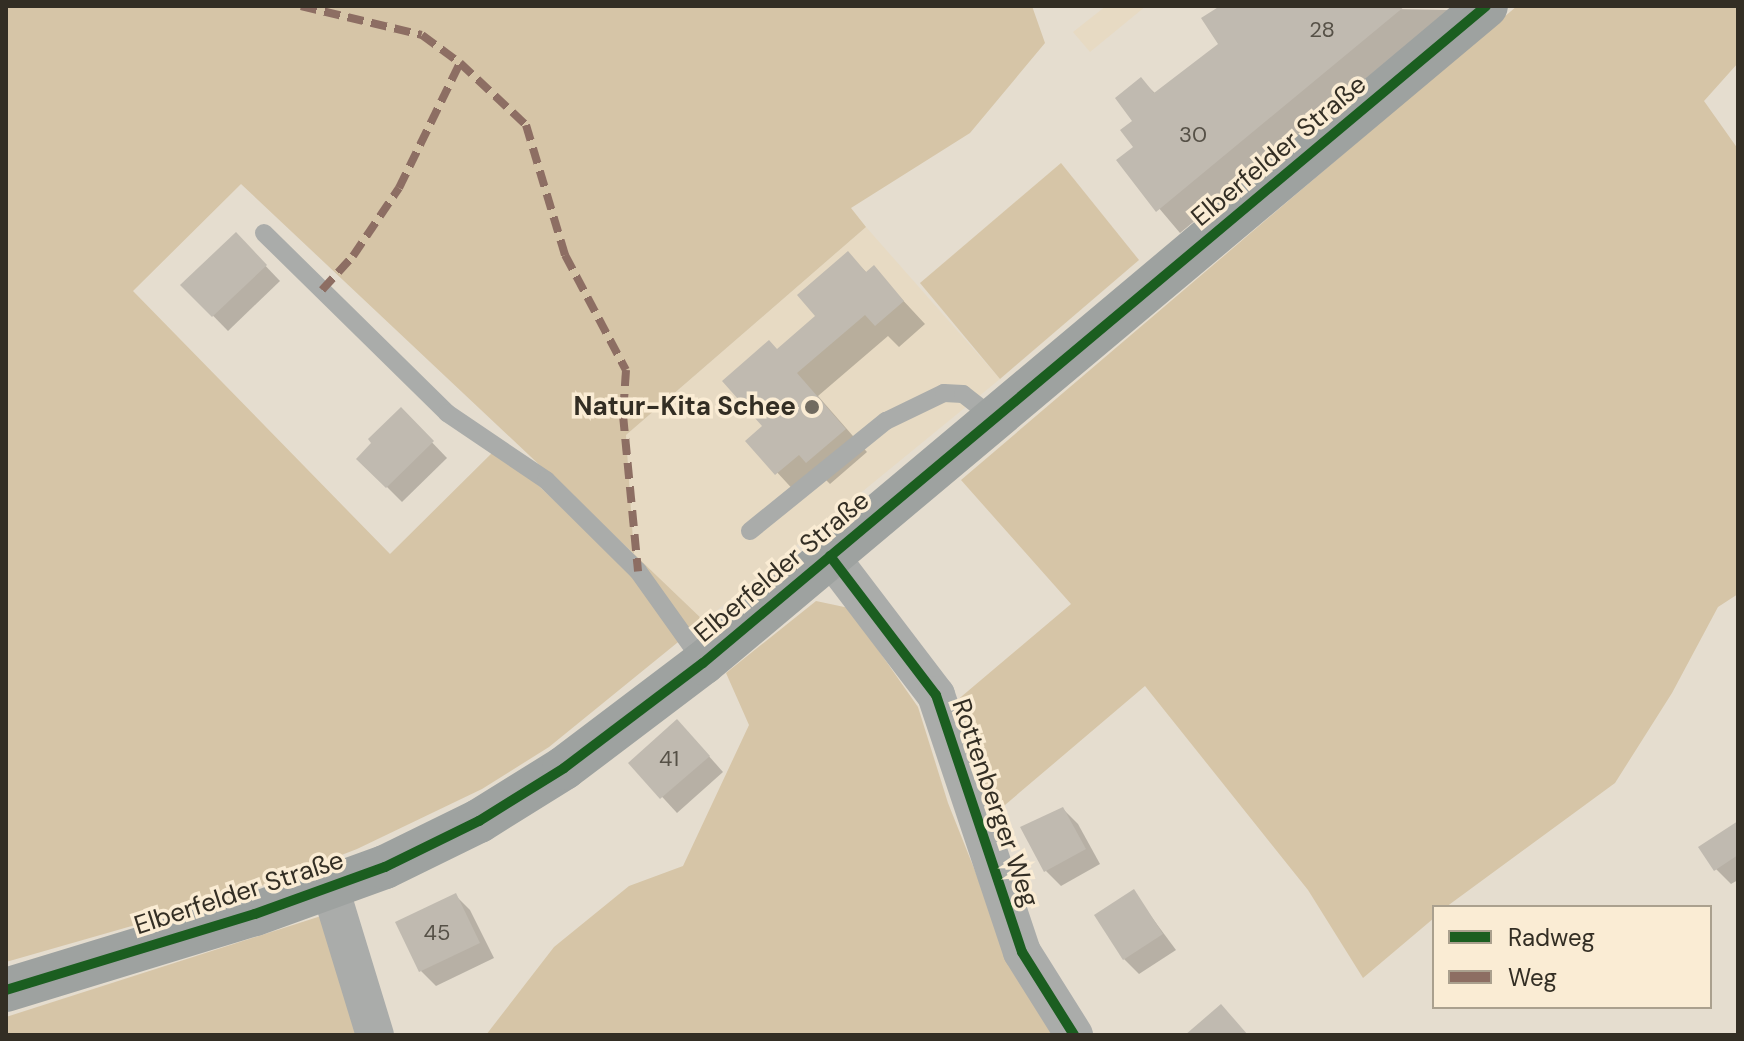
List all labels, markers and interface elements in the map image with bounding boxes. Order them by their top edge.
house number: 28 [1309,17,1335,43]
street label: Elberfelder Straße [1185,69,1373,233]
house number: 30 [1179,122,1207,148]
place label: Natur-Kita Schee [574,391,796,423]
marker: Natur-Kita Schee [803,398,821,416]
street label: Elberfelder Straße [688,485,876,649]
street label: Rottenberger Weg [945,695,1045,911]
house number: 41 [659,746,679,772]
street label: Elberfelder Straße [130,844,348,942]
legend [1432,905,1712,1009]
house number: 45 [424,920,450,946]
text: Radweg [1508,922,1595,953]
text: Weg [1508,962,1557,993]

